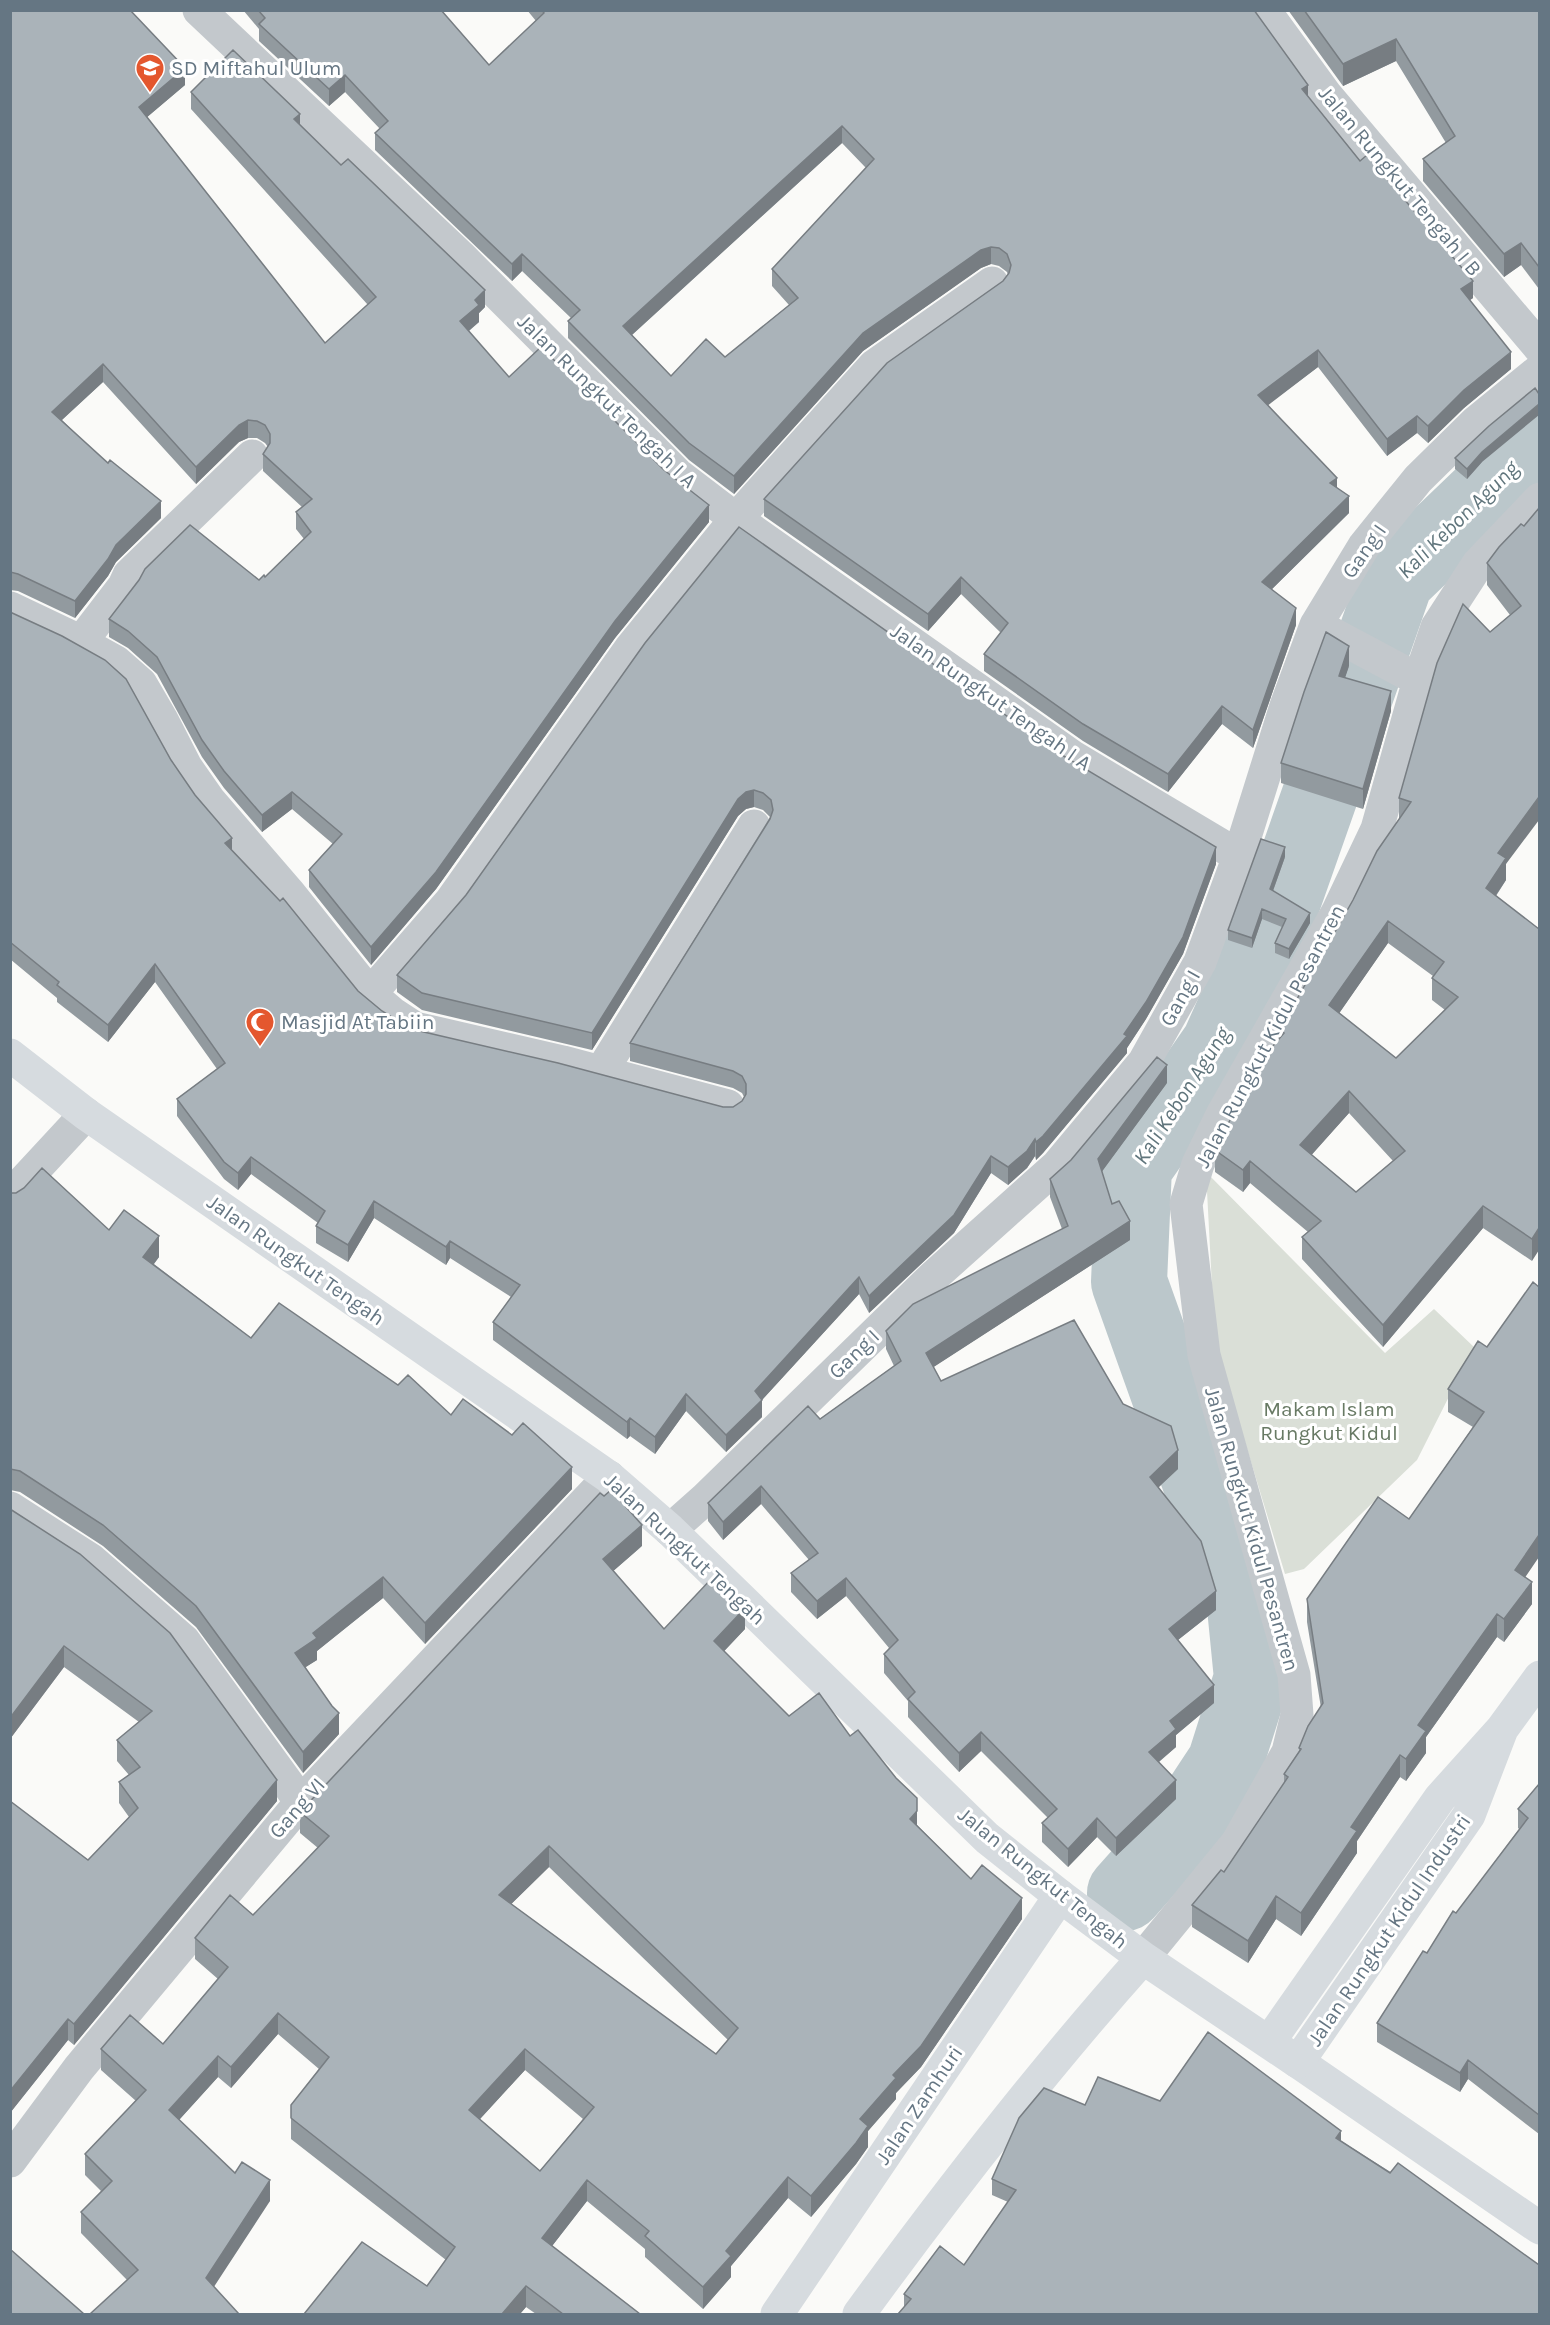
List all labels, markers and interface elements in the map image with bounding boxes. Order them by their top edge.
school or university icon: SD Miftahul Ulum [134,52,166,94]
place label: SD Miftahul Ulum [171,56,341,80]
street label: Jalan Rungkut Tengah I B [1314,81,1486,281]
street label: Jalan Rungkut Tengah I A [513,309,701,493]
water label: Kali Kebon Agung [1392,455,1525,584]
street label: Gang I [1337,519,1391,583]
street label: Jalan Rungkut Tengah I A [886,619,1096,775]
street label: Jalan Rungkut Kidul Pesantren [1190,900,1350,1172]
street label: Gang I [1155,966,1205,1030]
mosque icon: Masjid At Tabiin [244,1006,276,1048]
place label: Masjid At Tabiin [281,1010,434,1034]
water label: Kali Kebon Agung [1128,1022,1236,1169]
street label: Jalan Rungkut Tengah [203,1190,389,1330]
street label: Gang I [824,1324,884,1384]
street label: Jalan Rungkut Kidul Pesantren [1200,1384,1304,1674]
park label: Makam Islam Rungkut Kidul [1260,1397,1398,1445]
street label: Jalan Rungkut Tengah [600,1468,770,1630]
street label: Gang VI [264,1773,330,1843]
street label: Jalan Rungkut Tengah [953,1802,1133,1954]
street label: Jalan Rungkut Kidul Industri [1302,1810,1476,2050]
street label: Jalan Zamhuri [870,2041,968,2169]

